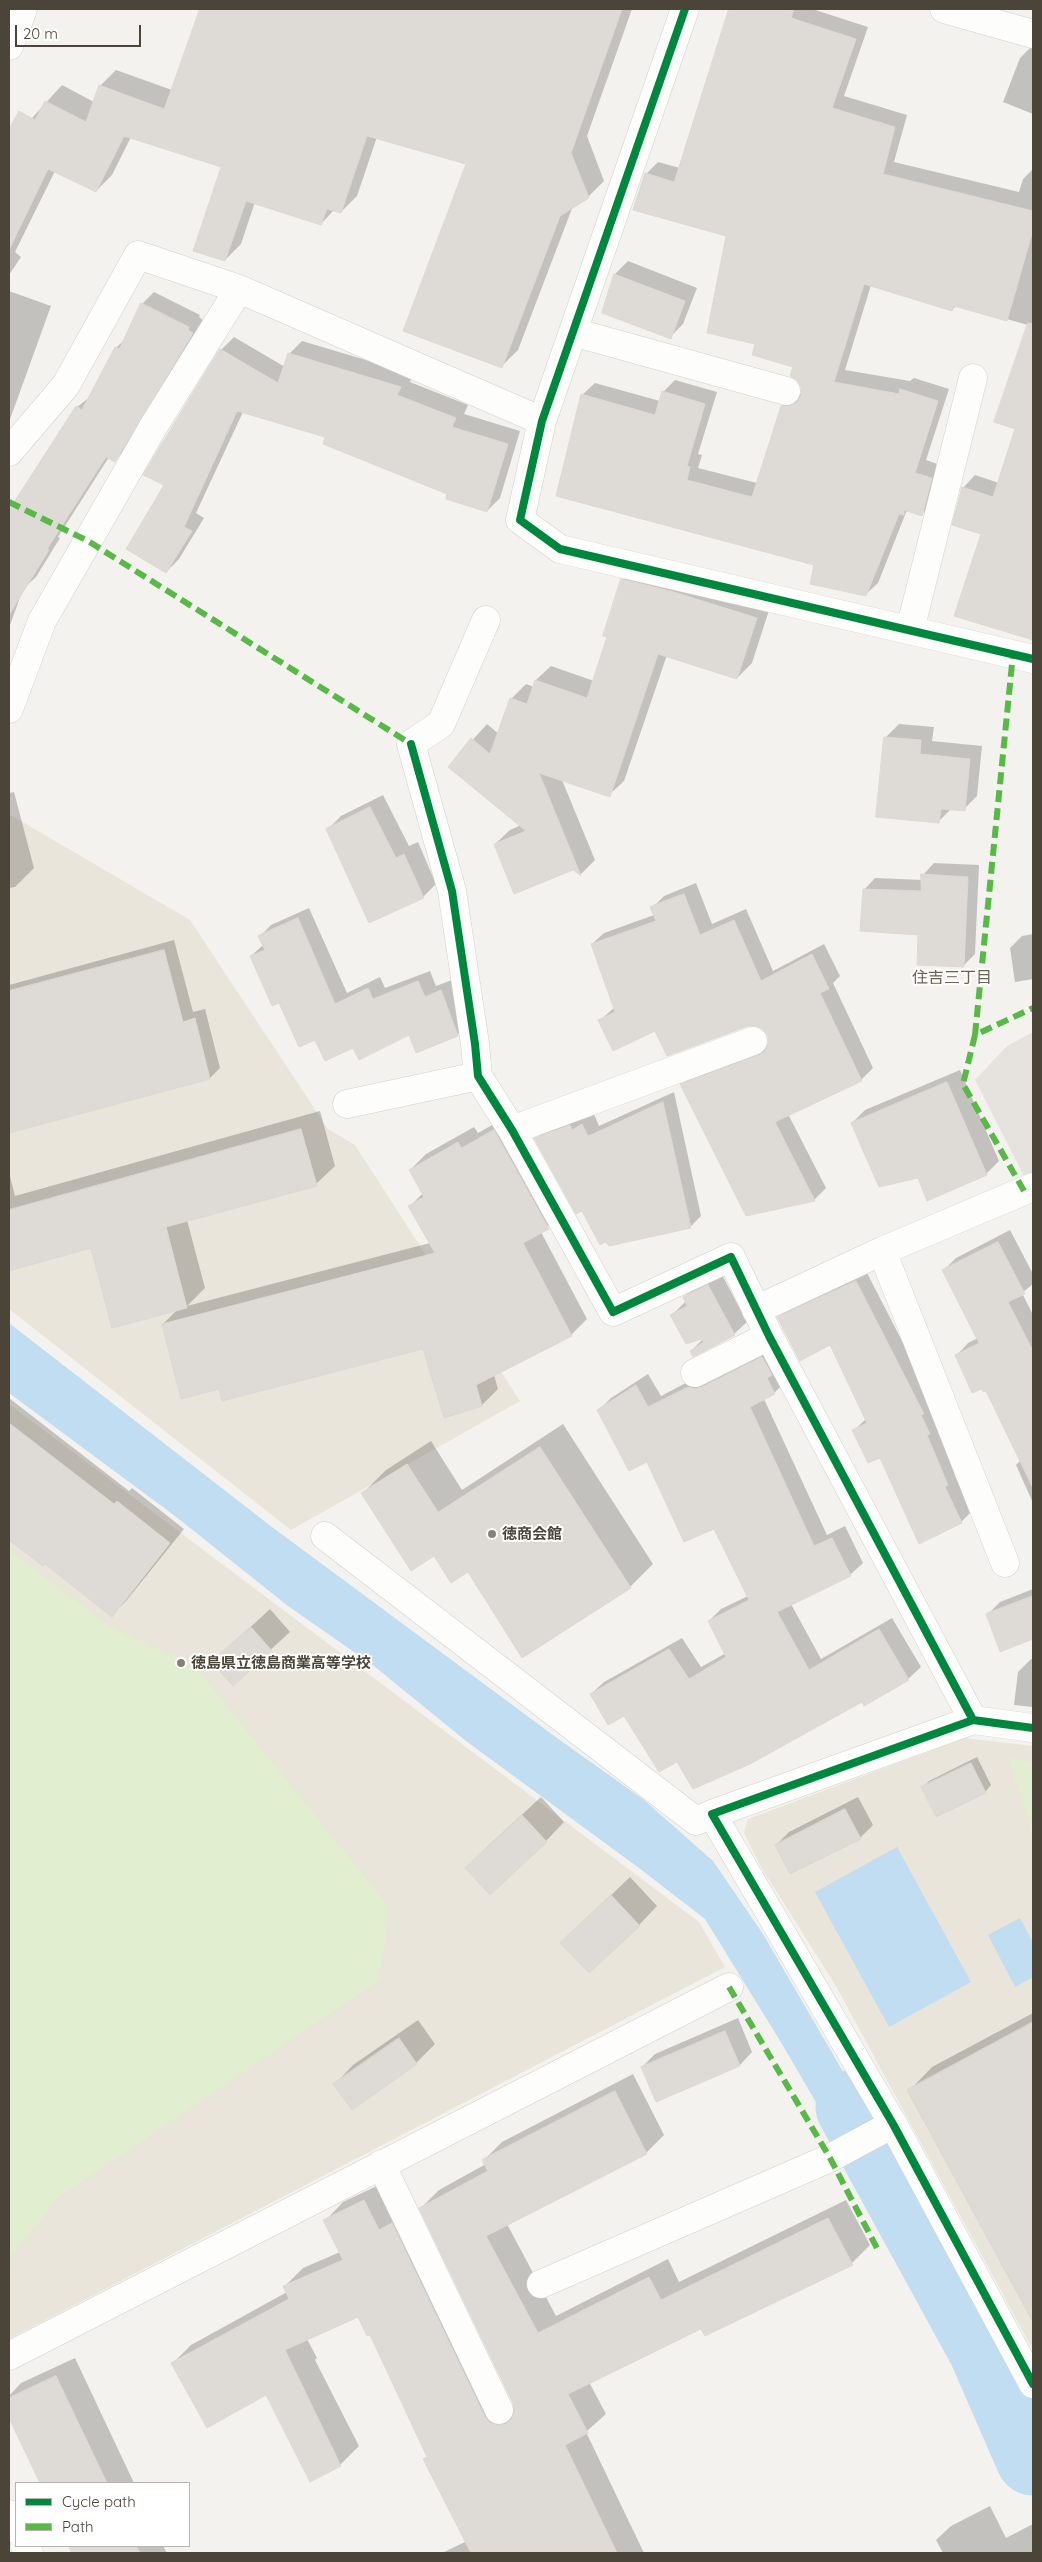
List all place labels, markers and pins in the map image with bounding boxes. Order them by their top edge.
place label: 徳商会館 [502,1525,562,1543]
marker: 徳商会館 [486,1528,498,1540]
place label: 徳島県立徳島商業高等学校 [191,1654,371,1672]
marker: 徳島県立徳島商業高等学校 [175,1657,187,1669]

